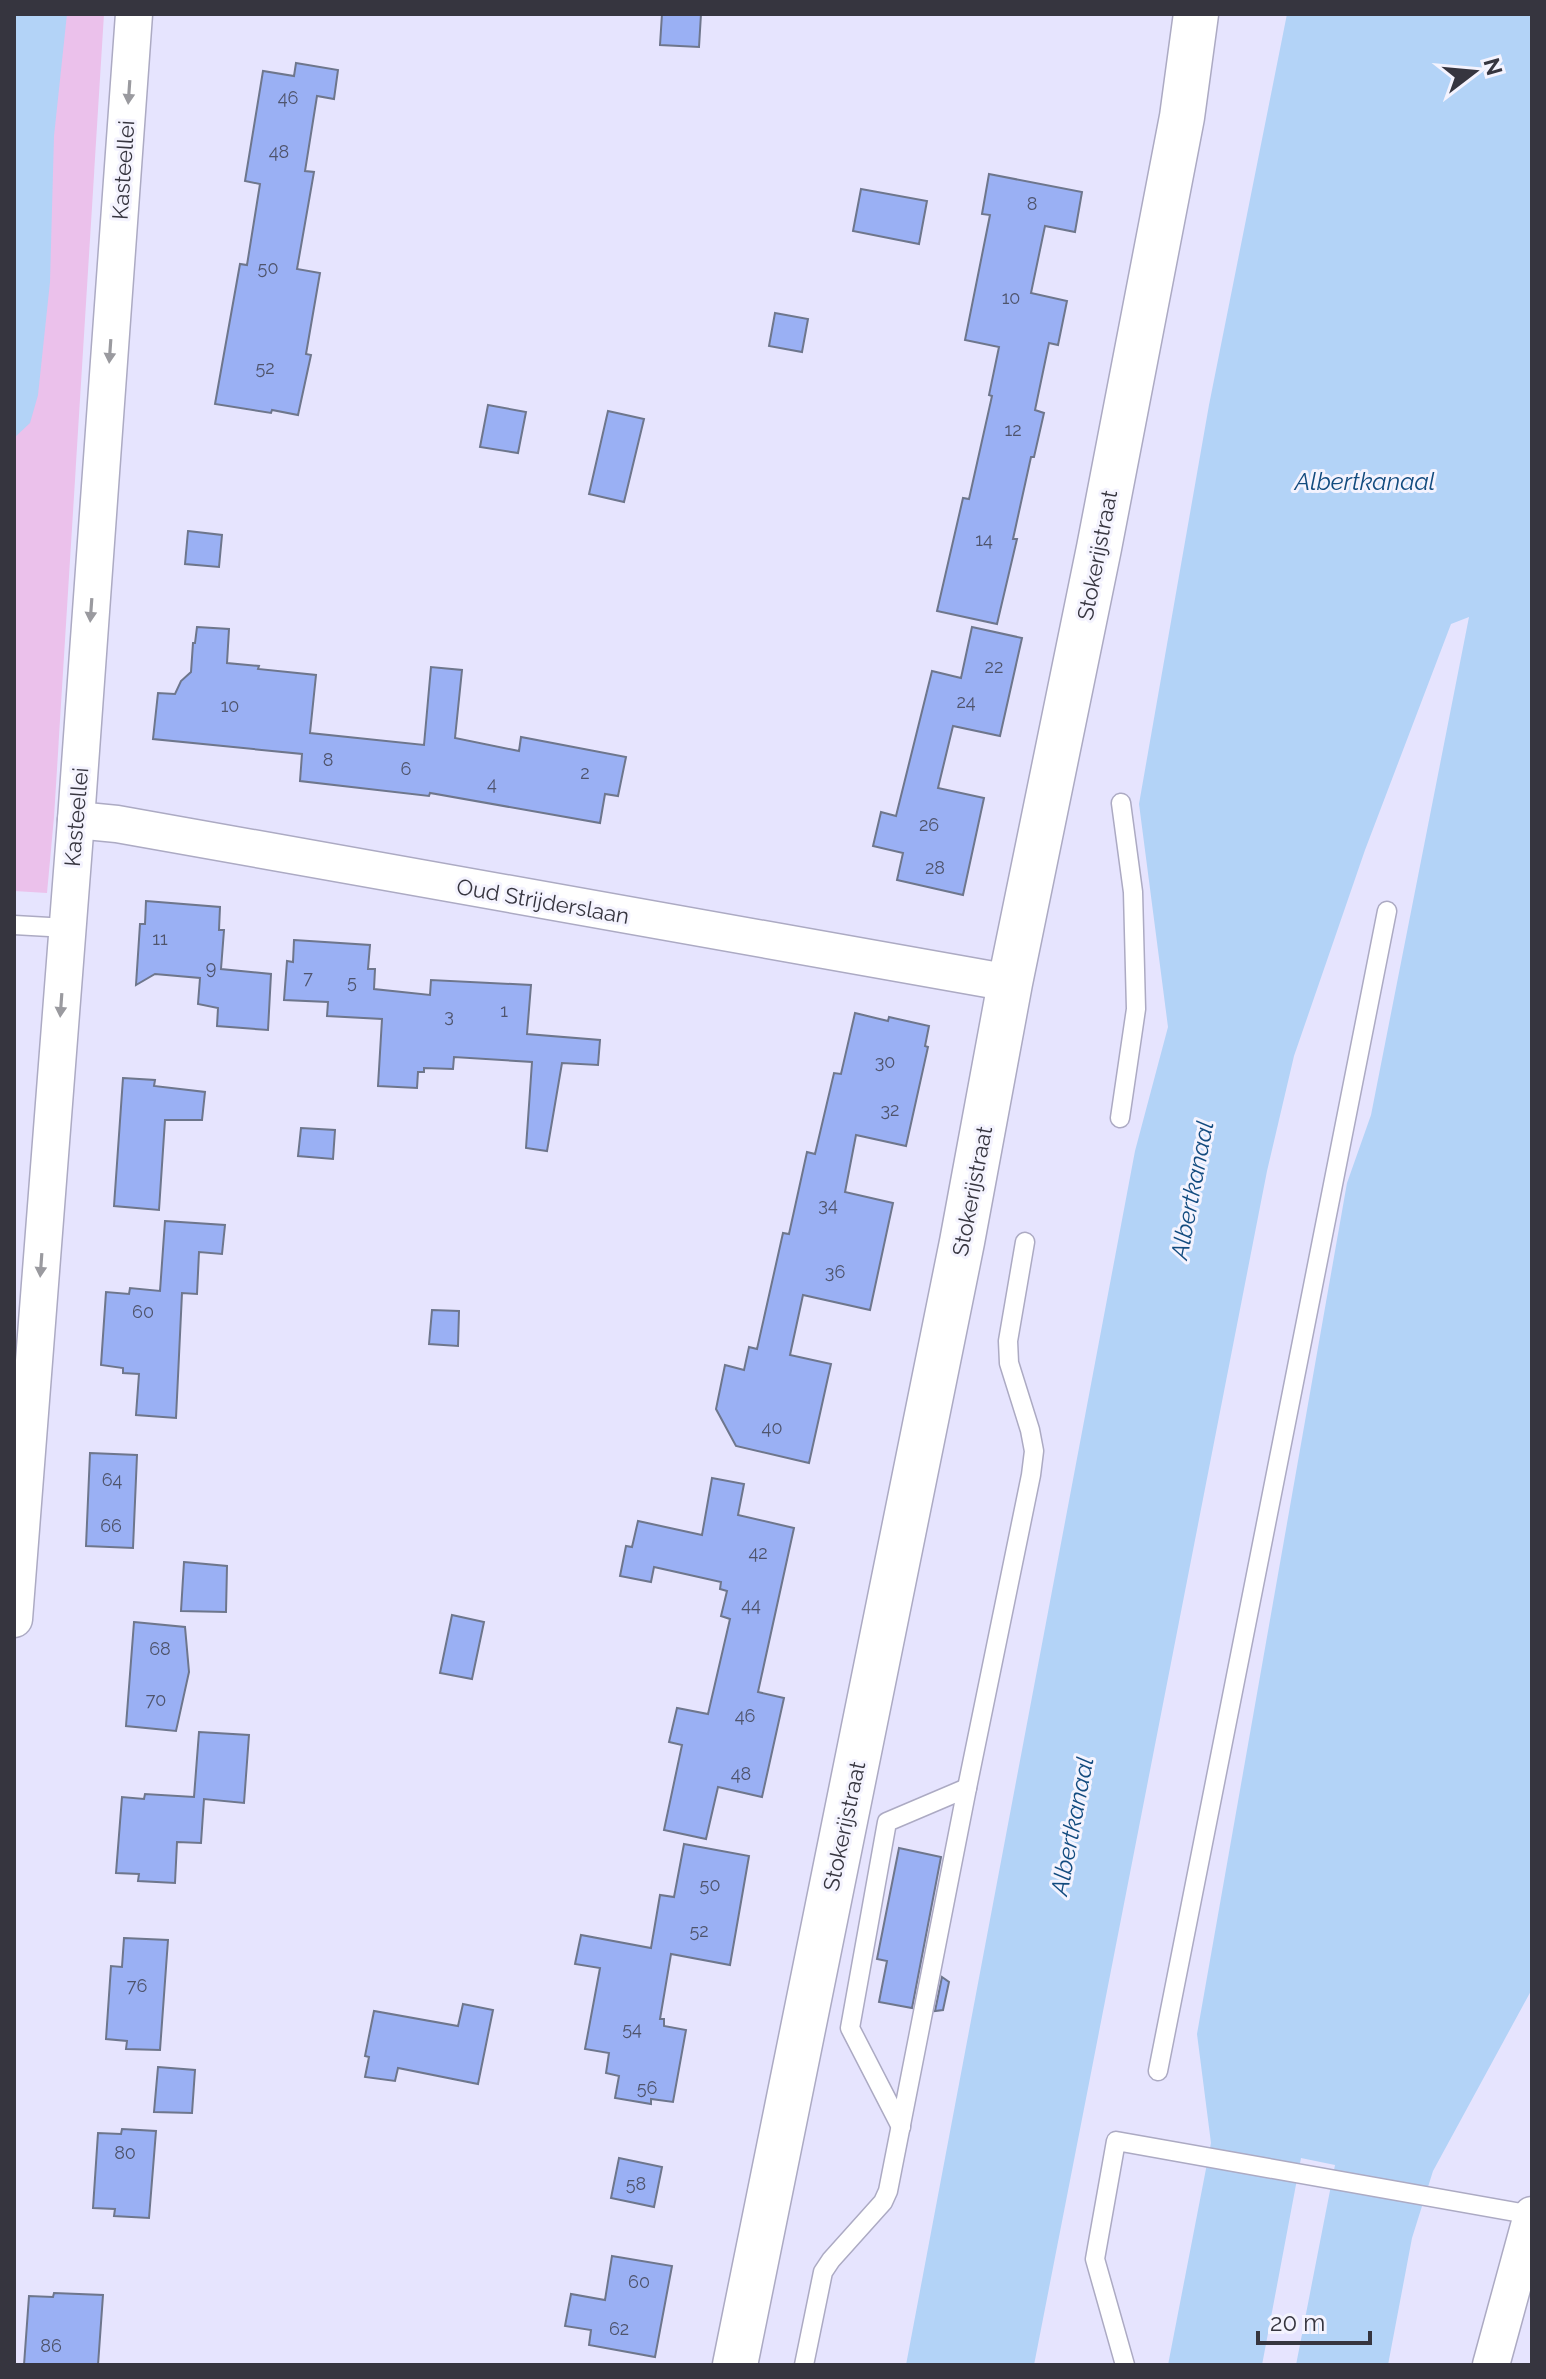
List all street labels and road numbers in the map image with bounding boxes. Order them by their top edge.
street label: Kasteellei [107,119,139,221]
street label: Stokerijstraat [1072,487,1122,622]
street label: Kasteellei [59,766,93,868]
street label: Oud Strijderslaan [455,873,631,929]
street label: Stokerijstraat [947,1123,997,1258]
street label: Stokerijstraat [818,1758,871,1893]

